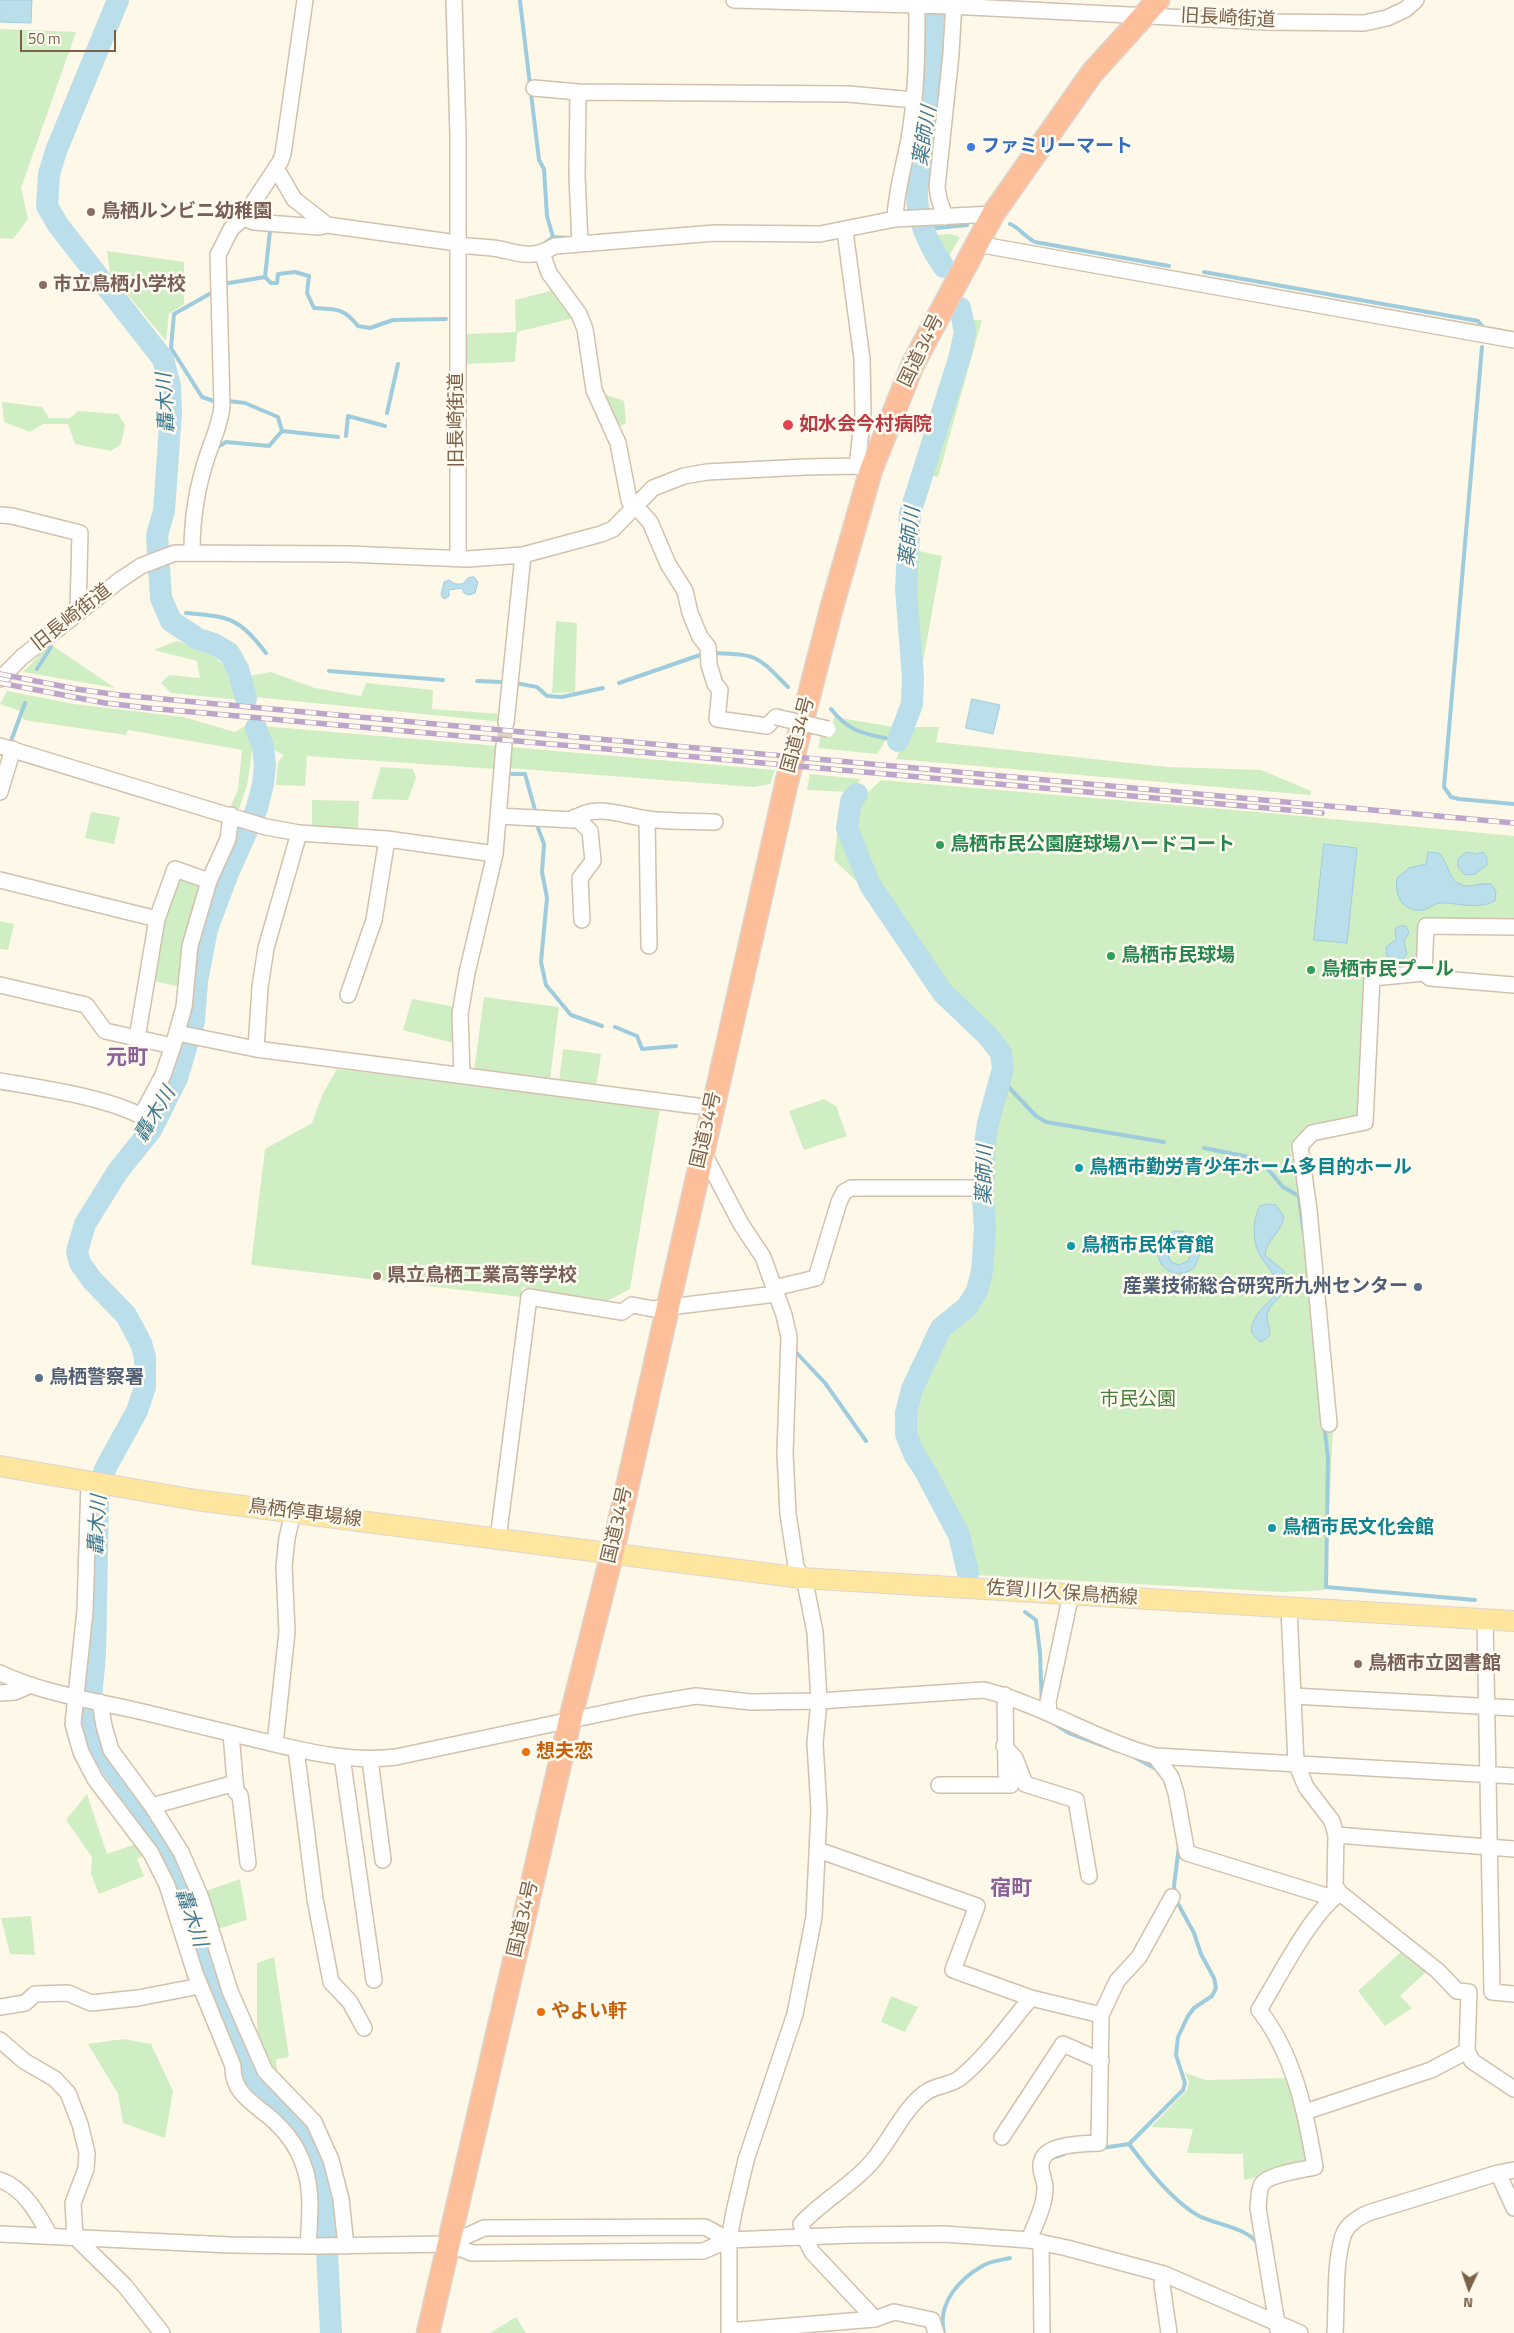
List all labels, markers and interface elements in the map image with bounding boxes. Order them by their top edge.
street label: 旧長崎街道 [1180,5,1276,33]
scale bar [22,20,119,52]
text: 50 m [28,27,61,50]
water label: 薬師川 [909,104,943,168]
place label: ファミリーマート [981,136,1133,158]
marker: ファミリーマート [965,141,977,153]
place label: 鳥栖ルンビニ幼稚園 [101,201,272,223]
marker: 鳥栖ルンビニ幼稚園 [85,206,97,218]
place label: 市立鳥栖小学校 [53,274,186,296]
marker: 市立鳥栖小学校 [37,279,49,291]
street label: 国道34号 [895,311,949,391]
water label: 轟木川 [153,372,181,434]
street label: 旧長崎街道 [446,373,468,467]
place label: 如水会今村病院 [799,414,932,436]
marker: 如水会今村病院 [781,418,795,432]
water label: 薬師川 [896,506,926,568]
street label: 旧長崎街道 [28,580,116,656]
street label: 国道34号 [778,694,820,776]
place label: 鳥栖市民公園庭球場ハードコート [950,834,1235,856]
marker: 鳥栖市民公園庭球場ハードコート [934,839,946,851]
place label: 鳥栖市民球場 [1121,945,1235,967]
marker: 鳥栖市民球場 [1105,950,1117,962]
place label: 鳥栖市民プール [1321,959,1454,981]
marker: 鳥栖市民プール [1305,964,1317,976]
district label: 元町 [106,1046,148,1072]
water label: 轟木川 [130,1083,182,1147]
street label: 国道34号 [687,1089,727,1171]
water label: 薬師川 [973,1145,999,1205]
place label: 鳥栖市勤労青少年ホーム多目的ホール [1089,1157,1412,1179]
marker: 鳥栖市勤労青少年ホーム多目的ホール [1073,1162,1085,1174]
place label: 鳥栖市民体育館 [1081,1235,1214,1257]
marker: 鳥栖市民体育館 [1065,1240,1077,1252]
place label: 県立鳥栖工業高等学校 [387,1265,577,1287]
marker: 県立鳥栖工業高等学校 [371,1270,383,1282]
place label: 産業技術総合研究所九州センター [1123,1276,1408,1298]
marker: 産業技術総合研究所九州センター [1412,1281,1424,1293]
place label: 鳥栖警察署 [49,1367,144,1389]
marker: 鳥栖警察署 [33,1372,45,1384]
park label: 市民公園 [1100,1389,1176,1411]
street label: 国道34号 [598,1484,638,1566]
water label: 轟木川 [85,1494,113,1556]
street label: 鳥栖停車場線 [247,1496,363,1532]
place label: 鳥栖市民文化会館 [1282,1517,1434,1539]
marker: 鳥栖市民文化会館 [1266,1522,1278,1534]
street label: 佐賀川久保鳥栖線 [985,1577,1139,1611]
place label: 鳥栖市立図書館 [1368,1653,1501,1675]
marker: 鳥栖市立図書館 [1352,1658,1364,1670]
place label: 想夫恋 [536,1741,593,1763]
marker: 想夫恋 [520,1746,532,1758]
district label: 宿町 [990,1877,1032,1903]
street label: 国道34号 [504,1878,544,1960]
water label: 轟木川 [169,1886,211,1950]
place label: やよい軒 [551,2001,627,2023]
marker: やよい軒 [535,2006,547,2018]
north arrow [1444,2263,1494,2313]
text: N [1463,2293,1474,2314]

